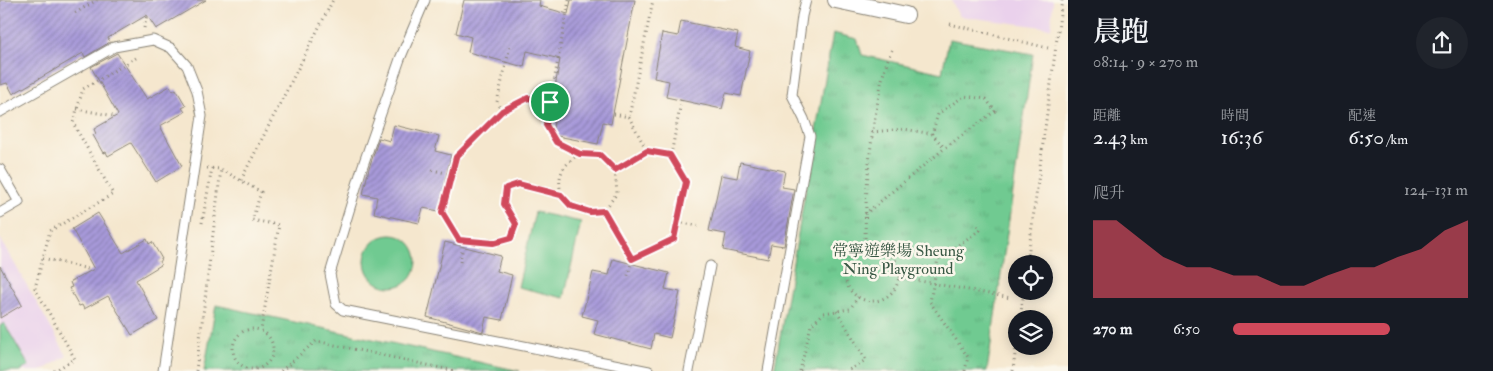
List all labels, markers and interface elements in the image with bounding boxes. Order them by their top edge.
text: 晨跑 [1093,15,1149,50]
button: share [1416,17,1468,69]
text: 08:14 · 9 × 270 m [1093,52,1198,72]
pin [529,81,571,123]
icon: arrive [536,88,564,116]
text: 距離 [1093,107,1121,124]
text: 時間 [1221,107,1249,124]
text: 配速 [1348,107,1376,124]
text: 2.43 [1093,124,1127,151]
text: 16:36 [1221,124,1262,151]
text: 6:50 [1348,124,1384,151]
text: km [1127,131,1148,148]
text: /km [1384,131,1408,148]
text: 124–131 m [1404,180,1468,200]
text: 爬升 [1093,183,1125,203]
park label: 常寧遊樂場 Sheung Ning Playground [832,241,965,279]
map controls [1008,255,1053,355]
button: locate [1008,255,1053,300]
button: layers [1008,310,1053,355]
text: 270 m [1093,319,1132,339]
text: 6:50 [1173,319,1200,339]

